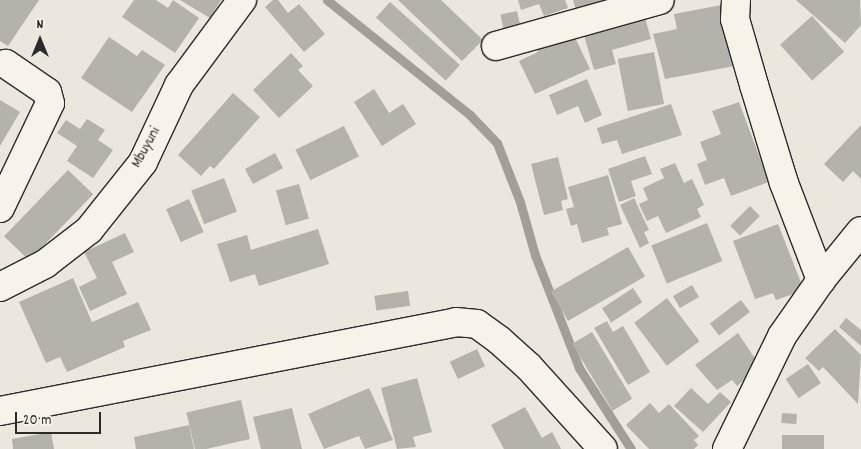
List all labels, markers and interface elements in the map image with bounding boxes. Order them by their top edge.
north arrow [15,15,65,65]
text: N [37,15,43,35]
street label: Mbuyuni [128,124,166,172]
scale bar [18,402,104,434]
text: 20 m [23,410,51,432]

